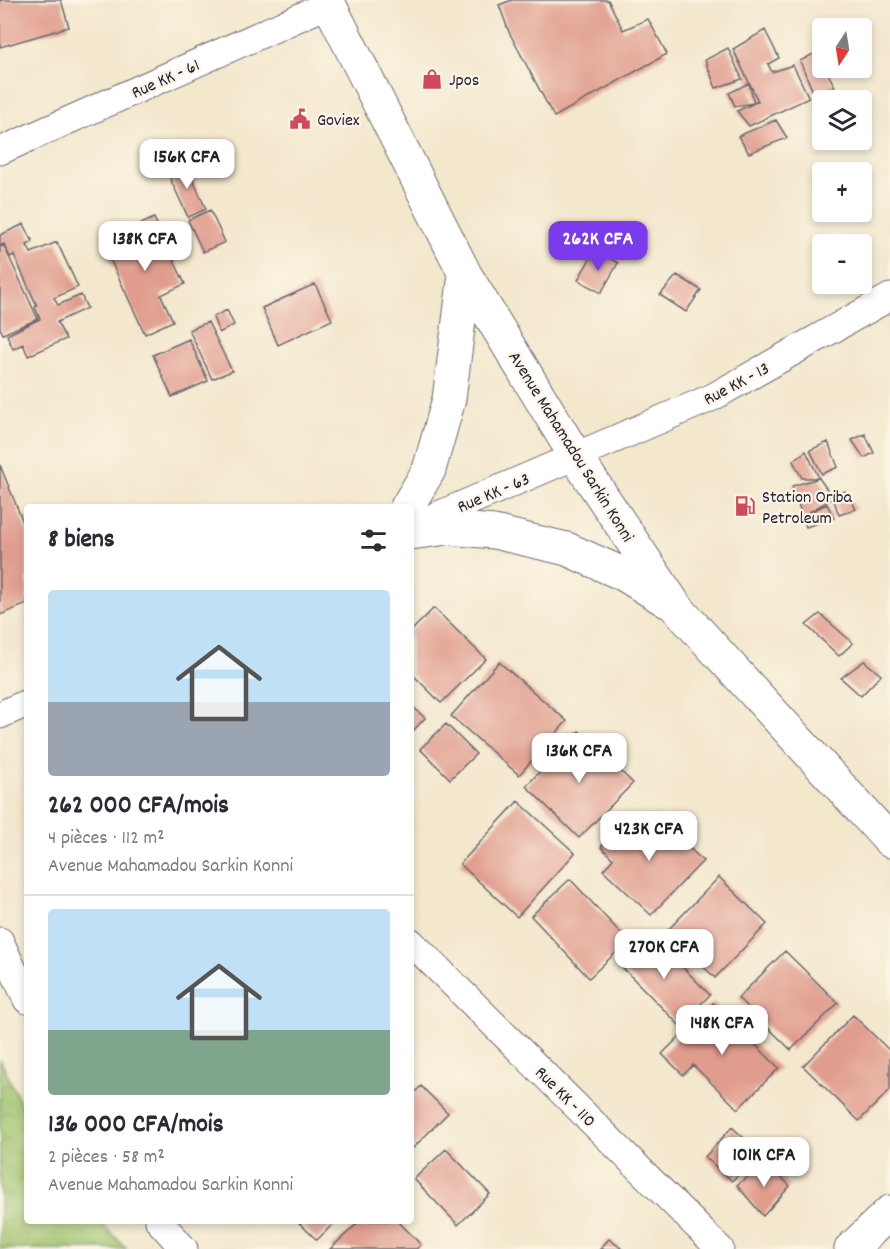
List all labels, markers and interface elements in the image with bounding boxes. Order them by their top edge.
north arrow [812,18,872,78]
map controls [812,18,872,294]
street label: Rue KK - 61 [128,54,204,106]
shop icon: Jpos [420,67,444,91]
place label: Jpos [449,69,479,94]
button: layers [812,90,872,150]
public building icon: Goviex [288,107,312,131]
place label: Goviex [317,109,360,134]
pin: 156K CFA [125,139,249,190]
text: 156K CFA [154,144,220,172]
button: + [812,162,872,222]
pin: 138K CFA [83,221,207,272]
pin: 262K CFA [536,221,660,272]
text: 138K CFA [113,226,177,254]
text: 262K CFA [563,226,633,254]
button: − [812,234,872,294]
street label: Avenue Mahamadou Sarkin Konni [501,347,639,547]
street label: Rue KK - 13 [700,357,775,413]
street label: Rue KK - 63 [454,468,534,521]
place label: Station Oriba Petroleum [762,486,853,532]
fuel station icon: Station Oriba Petroleum [733,494,757,518]
text: 8 biens [48,522,115,559]
icon: filters [357,524,390,557]
icon: home [165,629,273,737]
pin: 136K CFA [517,733,641,784]
text: 136K CFA [546,738,612,766]
text: 262 000 CFA/mois [48,788,229,825]
pin: 423K CFA [587,811,711,862]
text: 423K CFA [614,816,684,844]
text: 4 pièces · 112 m² [48,825,164,853]
text: Avenue Mahamadou Sarkin Konni [48,853,293,881]
pin: 270K CFA [602,929,726,980]
text: 270K CFA [629,934,699,962]
icon: home [165,948,273,1056]
pin: 148K CFA [660,1005,784,1056]
text: 148K CFA [690,1010,754,1038]
street label: Rue KK - 110 [528,1062,600,1134]
text: 136 000 CFA/mois [48,1107,224,1144]
pin: 101K CFA [702,1137,826,1188]
text: 101K CFA [732,1142,796,1170]
text: 2 pièces · 58 m² [48,1144,165,1172]
text: Avenue Mahamadou Sarkin Konni [48,1172,293,1200]

